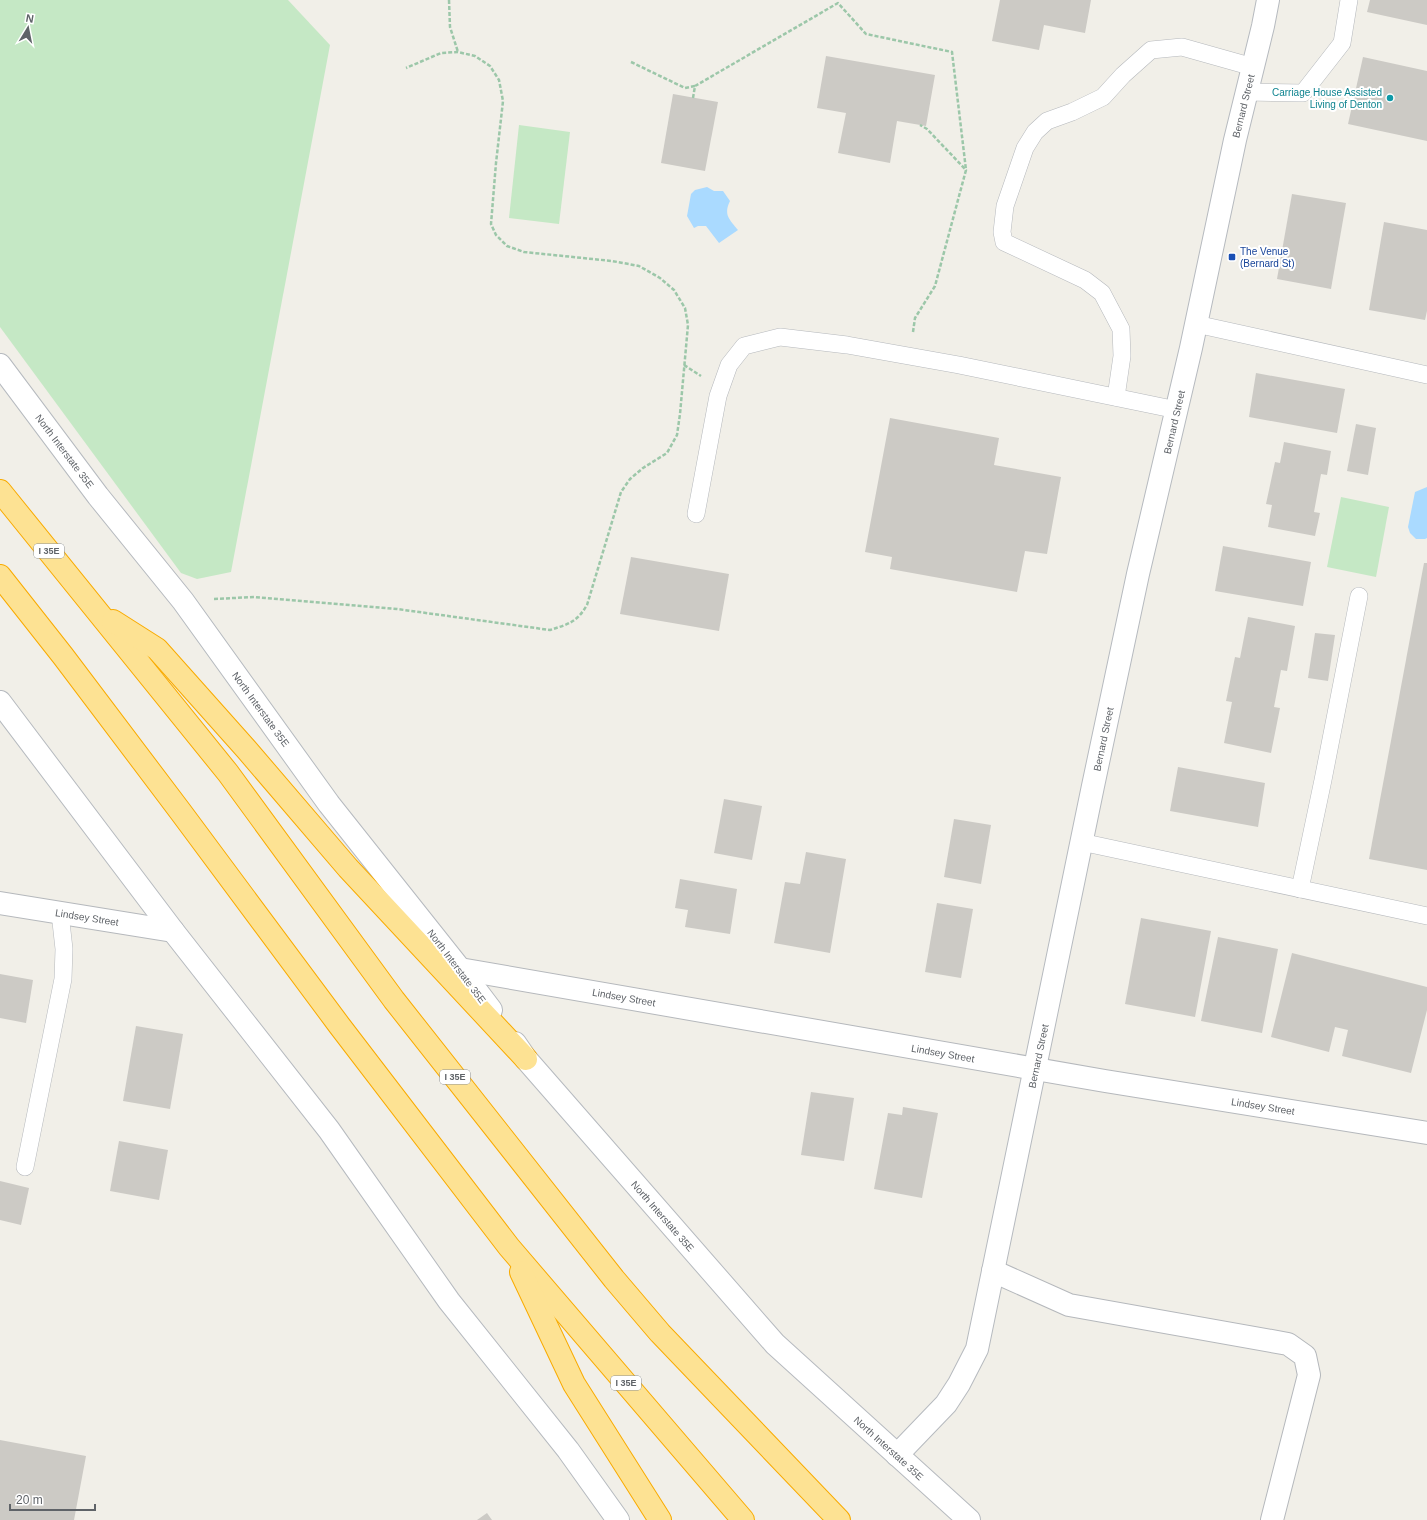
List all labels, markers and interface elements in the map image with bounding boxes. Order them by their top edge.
north arrow [8,8,48,48]
text: N [25,12,35,25]
street label: Bernard Street [1230,73,1257,139]
place label: Carriage House Assisted Living of Denton [1272,87,1382,110]
marker: Carriage House Assisted Living of Denton [1385,93,1395,103]
place label: The Venue (Bernard St) [1240,246,1294,269]
marker: The Venue (Bernard St) [1227,252,1237,262]
street label: Bernard Street [1162,389,1187,455]
street label: North Interstate 35E [33,412,96,491]
road number: I 35E [34,544,64,558]
street label: North Interstate 35E [230,670,292,749]
street label: Bernard Street [1091,706,1116,772]
street label: Lindsey Street [54,907,120,928]
street label: North Interstate 35E [425,927,488,1006]
street label: Lindsey Street [591,987,657,1008]
street label: Bernard Street [1026,1023,1051,1089]
street label: Lindsey Street [910,1043,976,1064]
road number: I 35E [440,1070,470,1084]
street label: Lindsey Street [1230,1096,1296,1117]
street label: North Interstate 35E [629,1179,696,1254]
road number: I 35E [611,1376,641,1390]
street label: North Interstate 35E [852,1414,926,1483]
scale bar [10,1486,95,1512]
text: 20 m [16,1493,43,1507]

